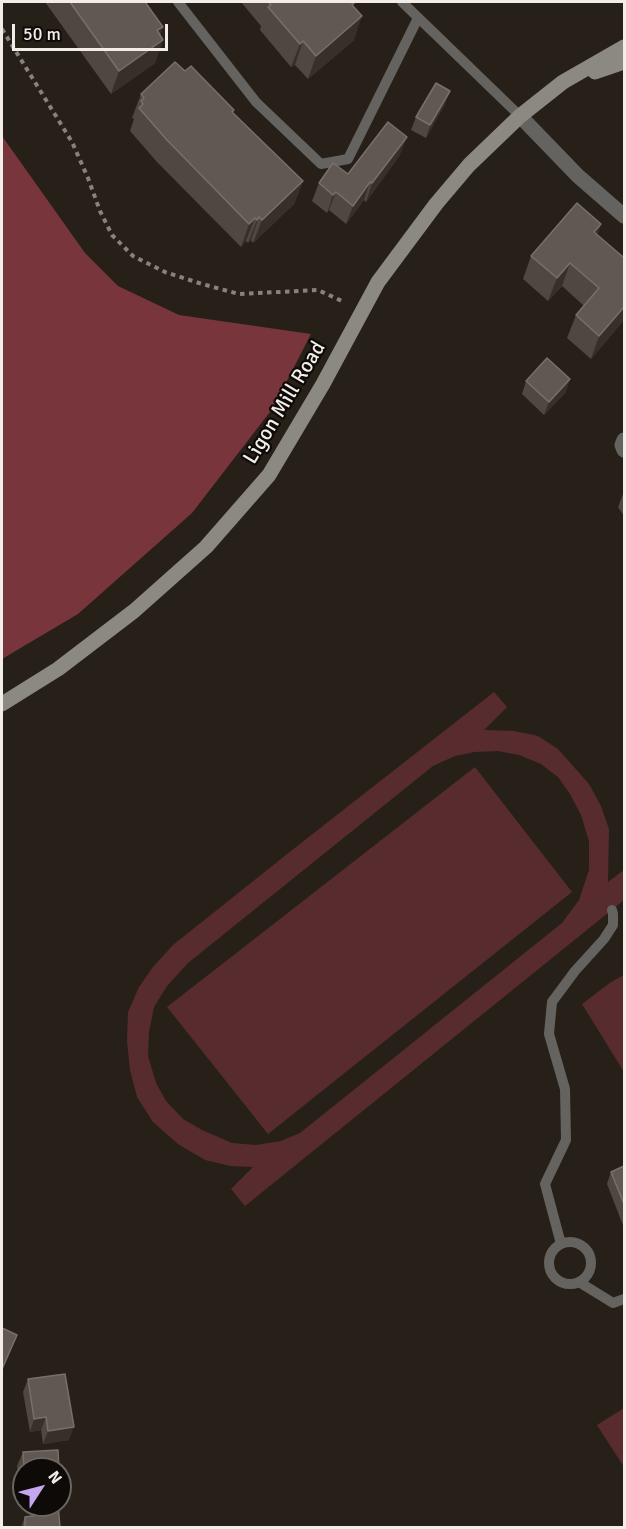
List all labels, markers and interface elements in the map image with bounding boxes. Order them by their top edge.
scale bar [15,12,171,50]
text: 50 m [23,23,61,45]
street label: Ligon Mill Road [238,337,332,469]
north arrow [12,1457,72,1517]
text: N [44,1467,66,1488]

